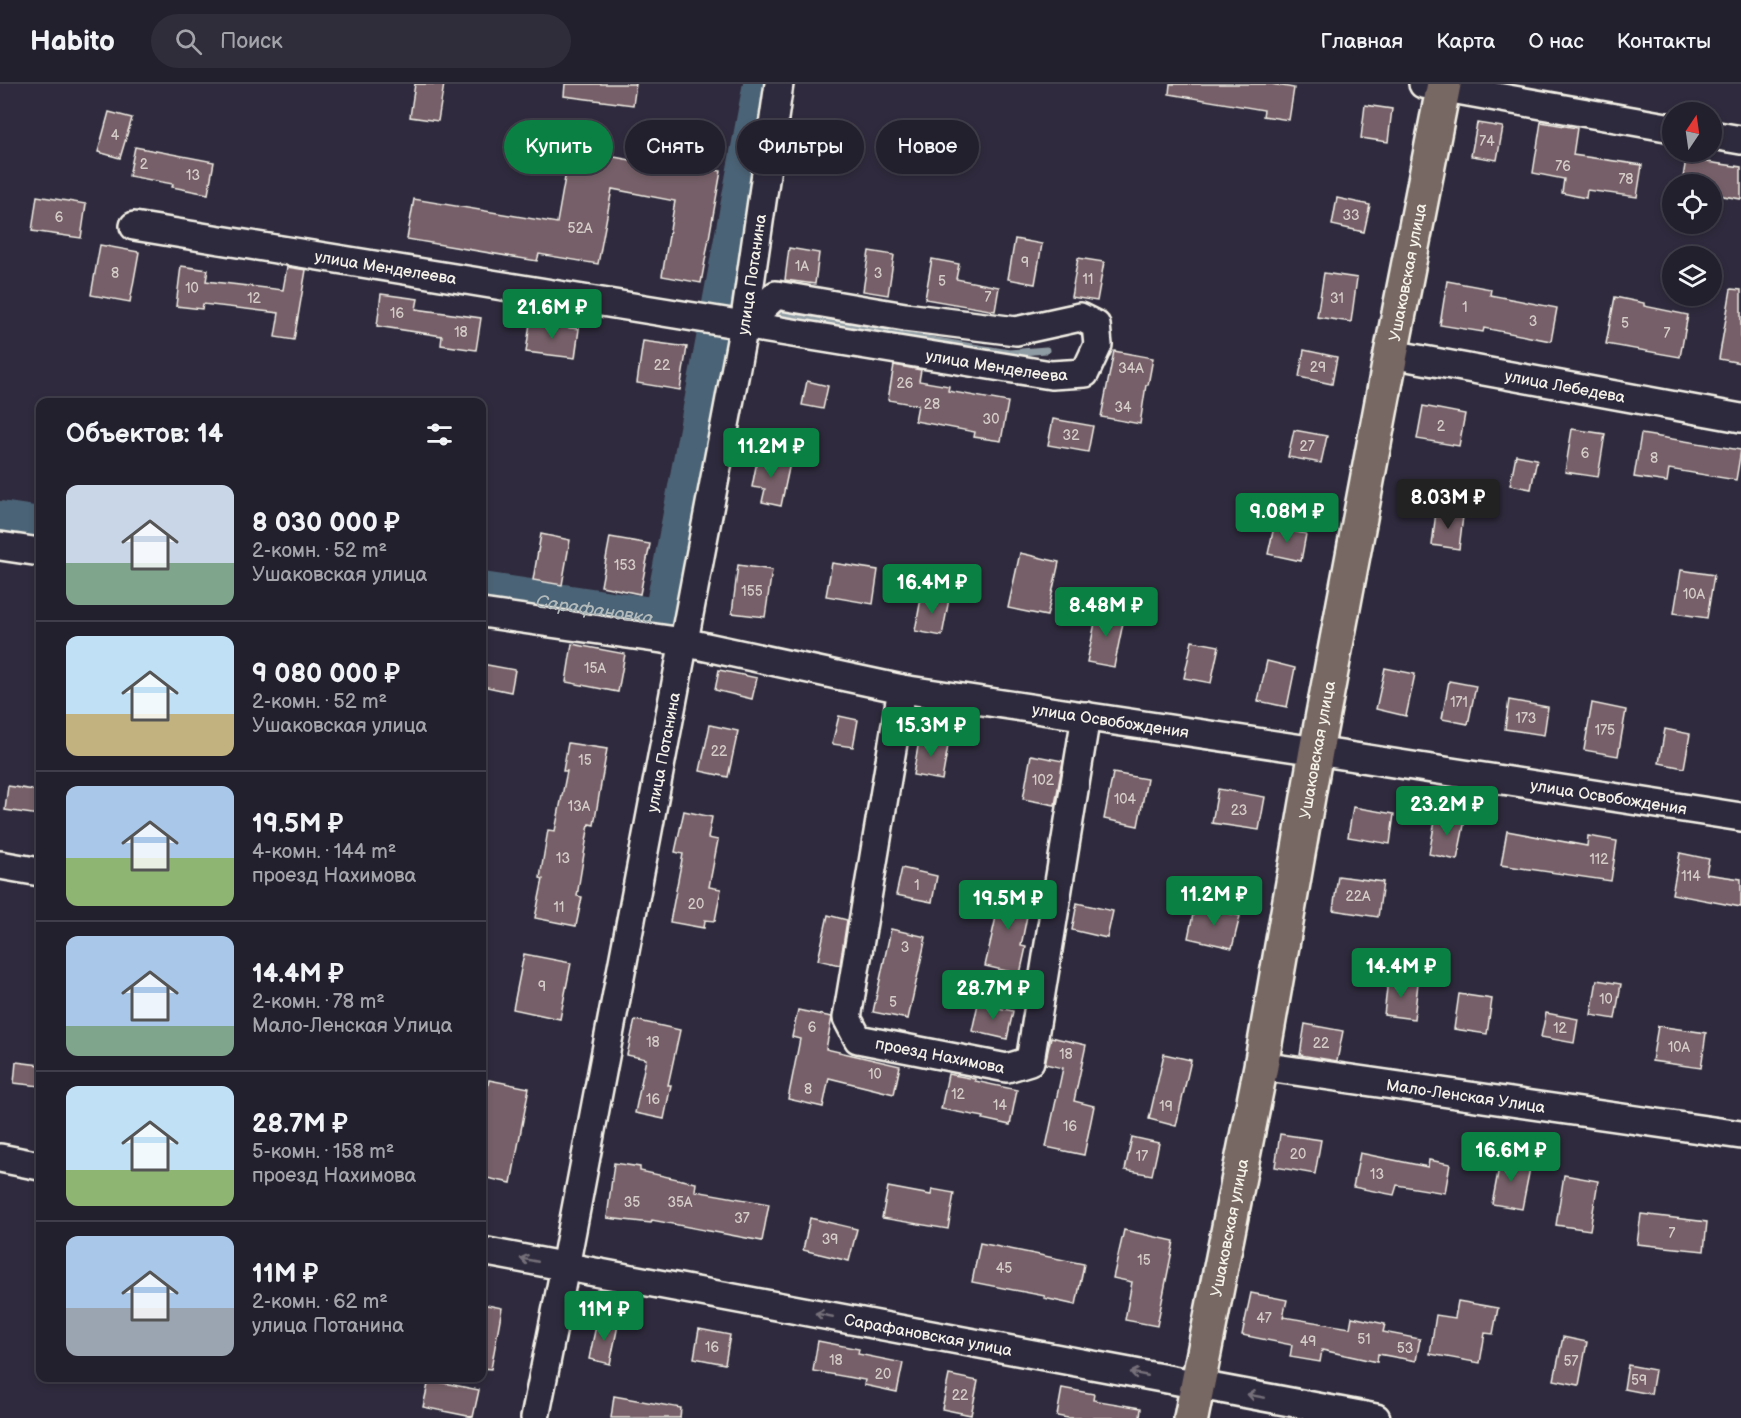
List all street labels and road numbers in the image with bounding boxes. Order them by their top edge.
street label: Ушаковская улица [1386,201,1431,343]
street label: улица Потанина [734,212,771,337]
street label: улица Менделеева [313,247,458,289]
street label: улица Менделеева [924,347,1069,386]
street label: улица Лебедева [1503,367,1627,408]
street label: Ушаковская улица [1296,679,1340,821]
street label: улица Потанина [644,690,685,814]
street label: улица Освобождения [1031,701,1190,743]
street label: улица Освобождения [1529,776,1688,820]
street label: проезд Нахимова [873,1035,1007,1078]
street label: Мало-Ленская Улица [1385,1076,1547,1118]
street label: Ушаковская улица [1207,1157,1253,1299]
street label: Сарафановская улица [842,1311,1014,1361]

